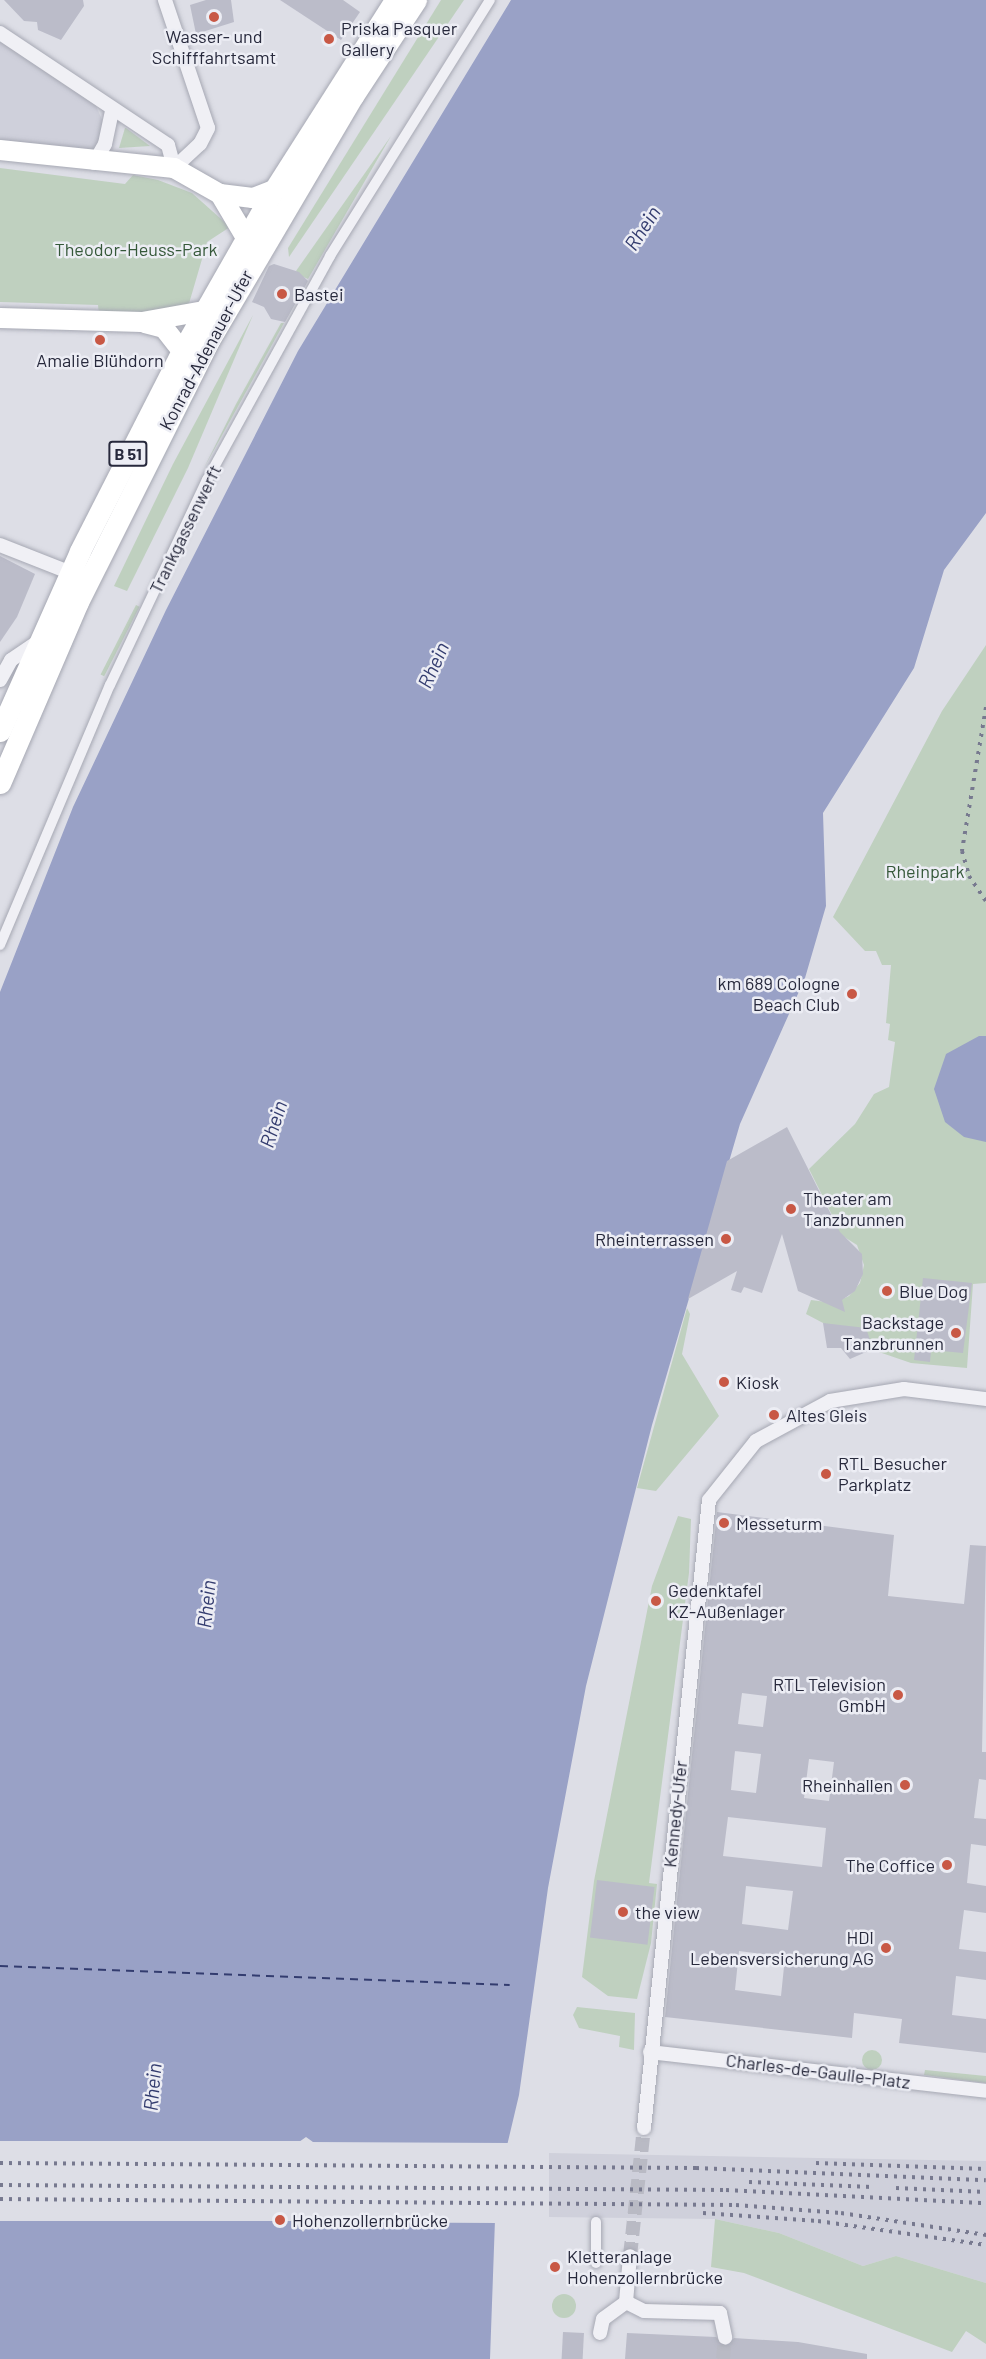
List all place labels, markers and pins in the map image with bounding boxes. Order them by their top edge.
marker: Wasser- und Schifffahrtsamt [207,10,221,24]
place label: Priska Pasquer Gallery [341,18,457,60]
place label: Wasser- und Schifffahrtsamt [152,26,276,68]
marker: Priska Pasquer Gallery [322,32,336,46]
place label: Bastei [294,283,343,305]
marker: Bastei [275,287,289,301]
marker: Amalie Blühdorn [93,333,107,347]
place label: Amalie Blühdorn [36,349,164,371]
place label: km 689 Cologne Beach Club [717,973,840,1016]
marker: km 689 Cologne Beach Club [845,987,859,1001]
place label: Theater am Tanzbrunnen [803,1188,904,1230]
marker: Theater am Tanzbrunnen [784,1202,798,1216]
place label: Rheinterrassen [595,1228,714,1250]
marker: Rheinterrassen [719,1232,733,1246]
place label: Blue Dog [899,1280,968,1302]
marker: Blue Dog [880,1284,894,1298]
place label: Backstage Tanzbrunnen [843,1312,944,1354]
marker: Backstage Tanzbrunnen [949,1326,963,1340]
place label: Kiosk [736,1371,779,1393]
marker: Kiosk [717,1375,731,1389]
place label: Altes Gleis [786,1404,867,1426]
marker: Altes Gleis [767,1408,781,1422]
place label: RTL Besucher Parkplatz [838,1453,947,1496]
marker: RTL Besucher Parkplatz [819,1467,833,1481]
place label: Messeturm [736,1512,822,1534]
marker: Messeturm [717,1516,731,1530]
place label: Gedenktafel KZ-Außenlager [668,1580,785,1622]
marker: Gedenktafel KZ-Außenlager [649,1594,663,1608]
place label: RTL Television GmbH [773,1674,886,1716]
marker: RTL Television GmbH [891,1688,905,1702]
place label: Rheinhallen [802,1774,893,1796]
marker: Rheinhallen [898,1778,912,1792]
place label: The Coffice [846,1854,935,1876]
marker: The Coffice [940,1858,954,1872]
place label: the view [635,1901,700,1923]
marker: the view [616,1905,630,1919]
place label: HDI Lebensversicherung AG [690,1927,874,1970]
marker: HDI Lebensversicherung AG [879,1941,893,1955]
place label: Hohenzollernbrücke [292,2209,448,2231]
marker: Hohenzollernbrücke [273,2213,287,2227]
place label: Kletteranlage Hohenzollernbrücke [567,2246,723,2288]
marker: Kletteranlage Hohenzollernbrücke [548,2260,562,2274]

